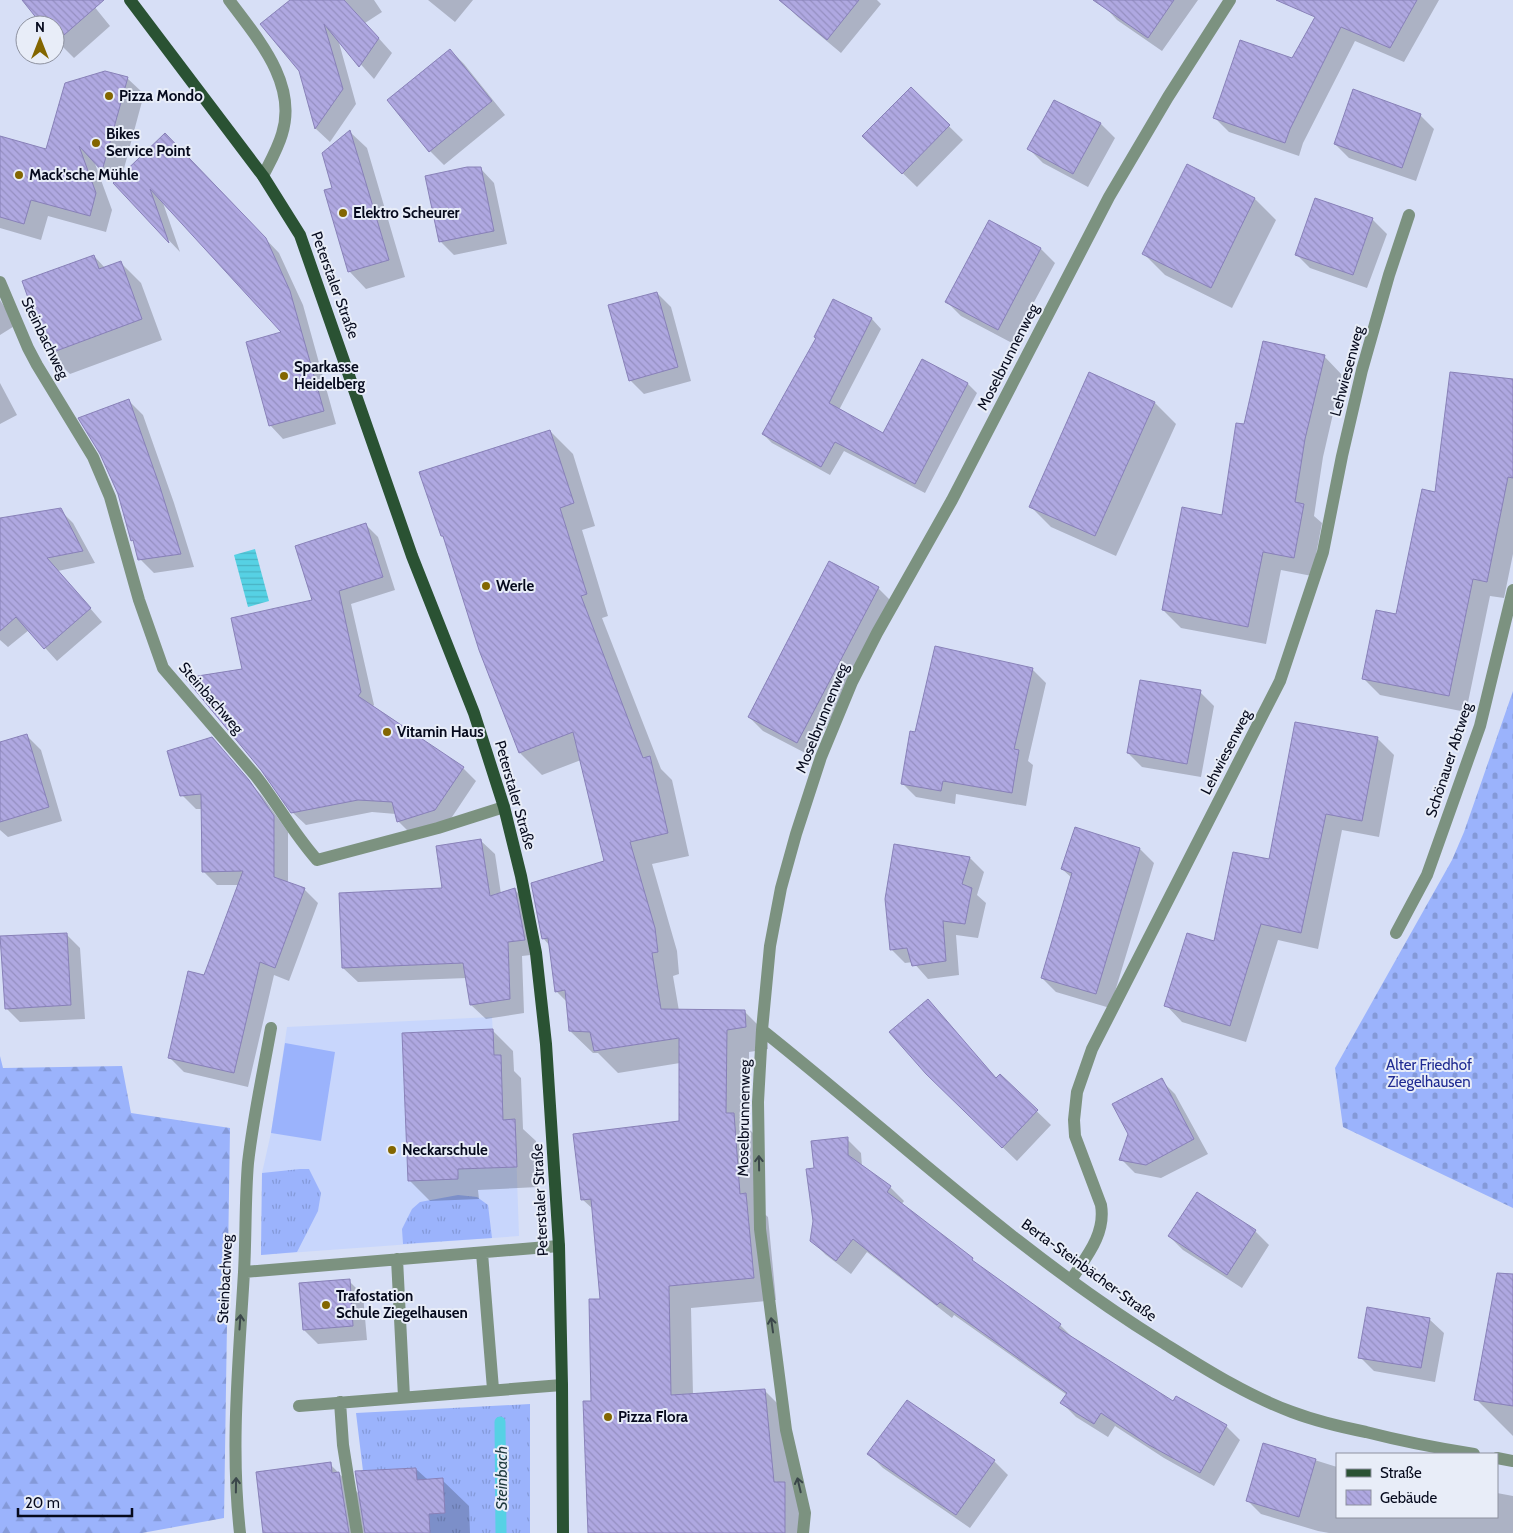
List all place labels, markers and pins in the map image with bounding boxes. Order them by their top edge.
place label: Pizza Mondo [119,87,203,105]
marker: Pizza Mondo [103,90,115,102]
place label: Bikes Service Point [106,125,191,160]
marker: Bikes Service Point [90,137,102,149]
place label: Mack'sche Mühle [29,166,139,184]
marker: Mack'sche Mühle [13,169,25,181]
place label: Elektro Scheurer [353,204,460,222]
marker: Elektro Scheurer [337,207,349,219]
place label: Sparkasse Heidelberg [294,358,365,393]
marker: Sparkasse Heidelberg [278,370,290,382]
place label: Werle [496,577,534,595]
marker: Werle [480,580,492,592]
place label: Vitamin Haus [397,723,484,741]
marker: Vitamin Haus [381,726,393,738]
place label: Neckarschule [402,1141,488,1159]
marker: Neckarschule [386,1144,398,1156]
place label: Trafostation Schule Ziegelhausen [336,1287,468,1322]
marker: Trafostation Schule Ziegelhausen [320,1299,332,1311]
place label: Pizza Flora [618,1408,689,1426]
marker: Pizza Flora [602,1411,614,1423]

